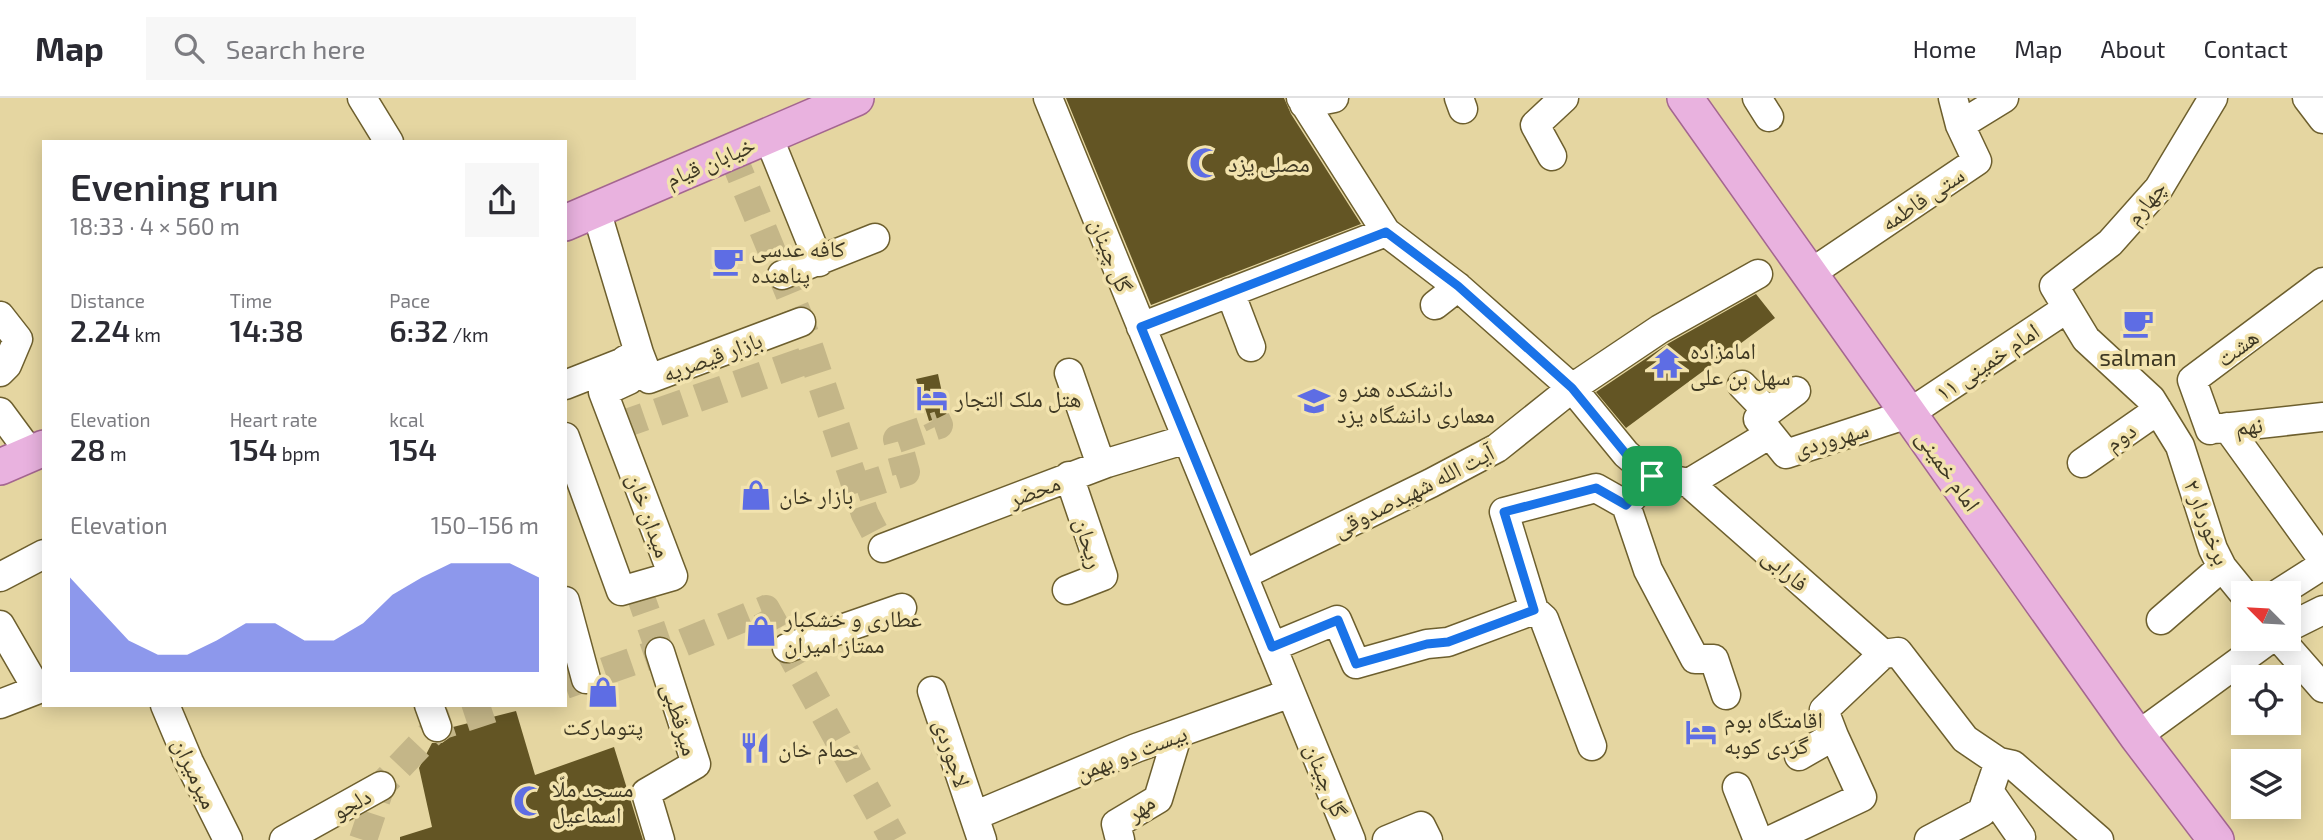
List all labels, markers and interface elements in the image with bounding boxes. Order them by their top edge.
search box [146,17,636,80]
text: Map [35,28,104,68]
icon: search [170,29,208,67]
text: Search here [226,33,365,64]
text: Home [1913,34,1976,63]
text: Map [2014,34,2062,63]
text: About [2100,34,2166,63]
text: Contact [2204,34,2288,63]
street label: خیابان قیام [661,130,760,195]
mosque icon: مصلی یزد [1188,146,1222,180]
place label: مصلی یزد [1228,149,1310,178]
street label: ستی فاطمه [1875,160,1970,237]
text: Evening run [70,163,279,209]
button: share [465,163,539,237]
street label: چهارم [2119,174,2174,232]
text: 18:33 · 4 × 560 m [70,212,240,240]
street label: گل چینان [1084,214,1140,297]
place label: کافه عدسی پناهنده [751,234,845,289]
cafe icon: کافه عدسی پناهنده [711,244,745,278]
text: Distance [70,289,145,312]
text: Time [230,289,272,312]
text: Pace [389,289,430,312]
cafe icon: salman [2121,306,2155,340]
text: 2.24 [70,312,130,348]
text: 14:38 [230,312,304,348]
text: 6:32 [389,312,448,348]
street label: امام خمینی ۱۱ [1930,316,2046,408]
street label: هشت [2210,322,2264,372]
text: km [130,323,161,346]
text: /km [448,323,489,346]
street label: بازار قیصریه [658,325,766,388]
place label: امامزاده سهل بن علی [1690,336,1791,391]
place label: salman [2099,343,2177,371]
temple icon: امامزاده سهل بن علی [1650,346,1684,380]
place label: دانشکده هنر و معماری دانشگاه یزد [1337,374,1495,429]
hotel icon: هتل ملک التجار [915,381,949,415]
place label: هتل ملک التجار [954,384,1081,413]
school or university icon: دانشکده هنر و معماری دانشگاه یزد [1297,384,1331,418]
text: Elevation [70,408,151,431]
text: Heart rate [230,408,318,431]
text: kcal [389,408,424,431]
street label: نهم [2234,410,2264,443]
street label: سهروردی [1790,414,1872,463]
street label: دوم [2099,415,2143,459]
street label: امام خمینی [1908,424,1987,518]
text: 28 [70,431,106,467]
text: 154 [230,431,277,467]
text: 154 [389,431,437,467]
street label: آیت الله شهیدصدوقی [1328,437,1500,544]
text: m [106,442,127,465]
text: bpm [277,442,320,465]
pin [1622,446,1682,506]
icon: arrive [1633,457,1671,495]
street label: محضر [1003,467,1064,513]
street label: میدان خان [621,469,678,561]
street label: برخوردار ۲ [2178,475,2237,569]
shop icon: بازار خان [739,478,773,512]
place label: بازار خان [779,481,853,510]
text: Elevation [70,511,168,539]
text: 150–156 m [431,511,539,539]
street label: ریحان [1068,514,1111,572]
street label: فارابی [1757,541,1815,597]
north arrow [2231,581,2301,651]
map controls [2231,581,2301,819]
place label: عطاری و خشکبار ممتاز امیران [783,604,922,659]
shop icon: عطاری و خشکبار ممتاز امیران [744,614,778,648]
button: locate [2231,665,2301,735]
shop icon: پتومارکت [586,675,620,709]
street label: میرقطبی [656,679,705,759]
place label: اقامتگاه بوم گردی کوبه [1724,705,1823,760]
place label: پتومارکت [563,712,643,741]
street label: لاجوردی [928,715,977,791]
hotel icon: اقامتگاه بوم گردی کوبه [1684,715,1718,749]
street label: بیست دو بهمن [1071,718,1191,787]
restaurant icon: حمام خان [738,731,772,765]
street label: میرمیران [167,733,225,813]
place label: حمام خان [778,734,858,765]
street label: گل چینان [1299,739,1355,822]
button: layers [2231,749,2301,819]
place label: مسجد ملّا اسماعیل [552,774,634,829]
street label: دلجو [327,781,376,825]
mosque icon: مسجد ملّا اسماعیل [512,784,546,818]
street label: مهر [1119,787,1160,827]

